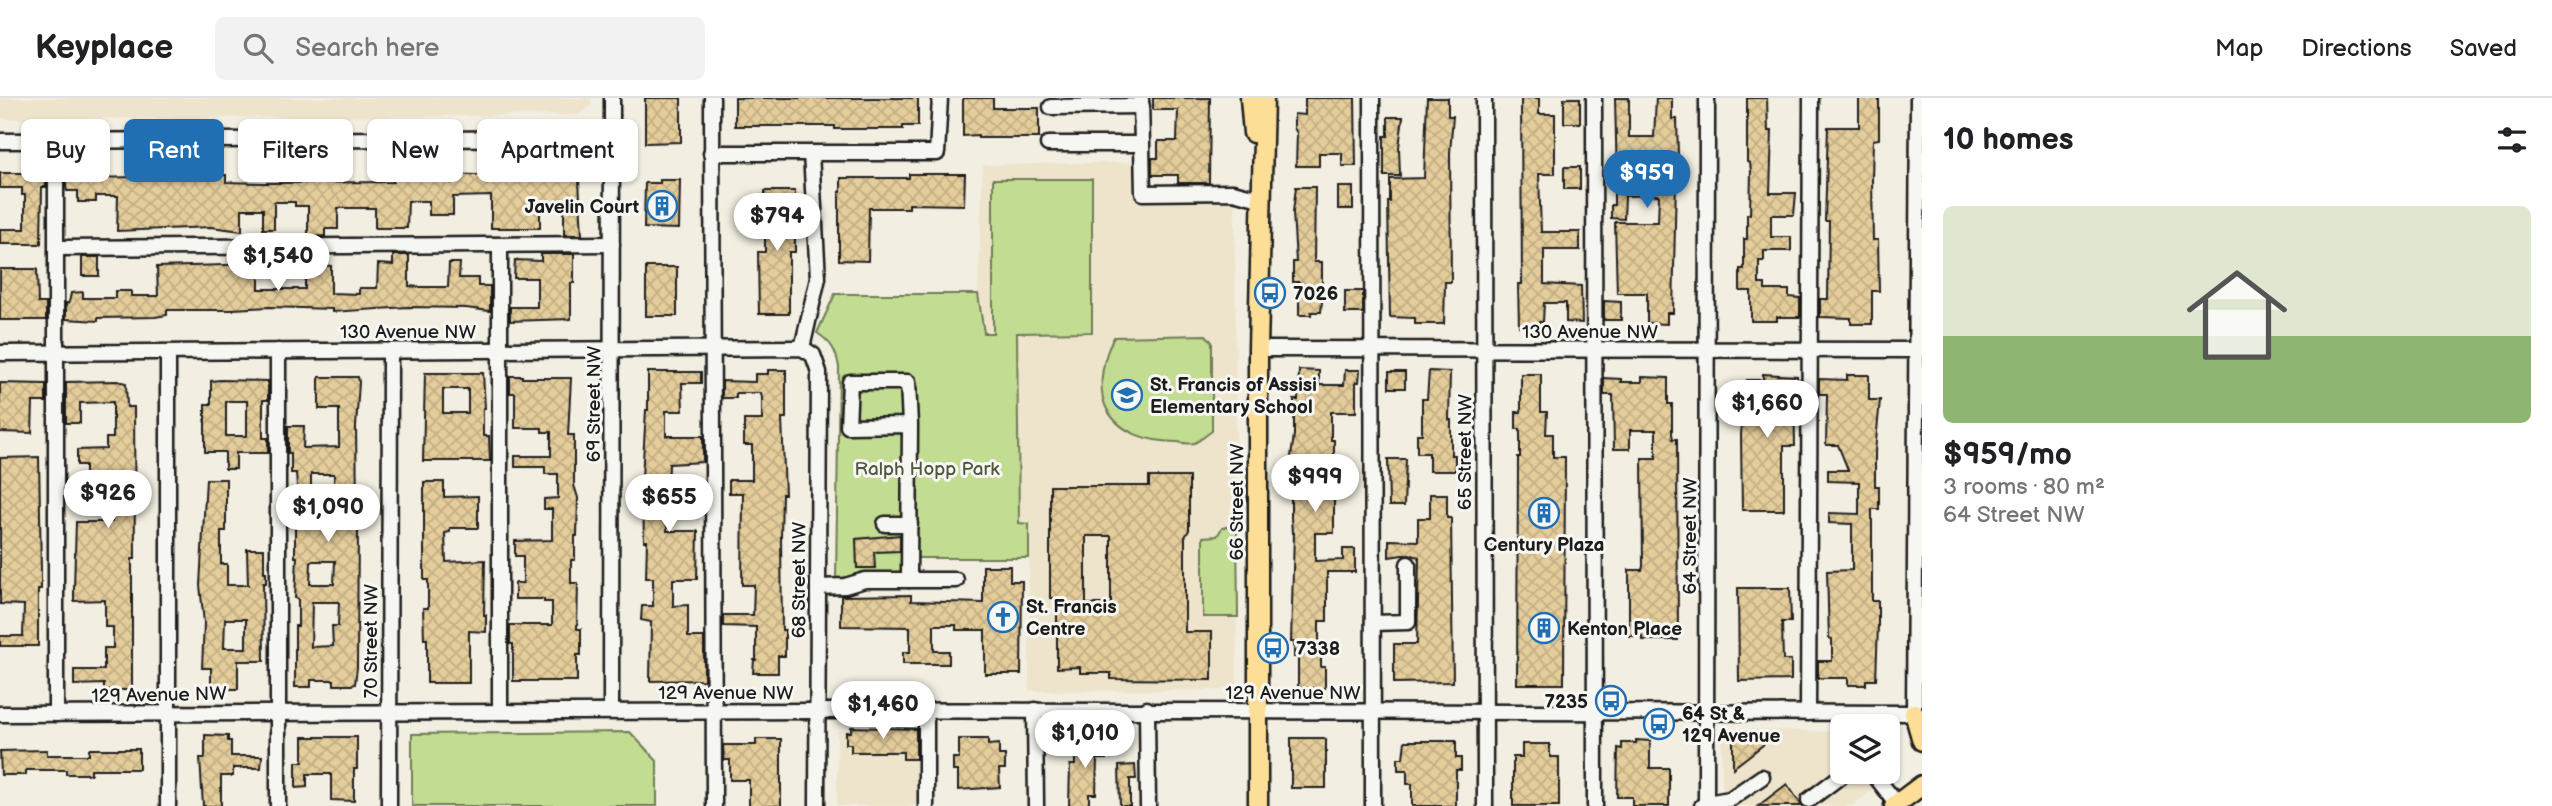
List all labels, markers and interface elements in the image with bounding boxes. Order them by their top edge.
search box [215,17,705,80]
text: Keyplace [35,28,173,68]
icon: search [239,29,277,67]
text: Search here [295,33,439,64]
text: Map [2215,34,2263,63]
text: Directions [2301,34,2412,63]
text: Saved [2450,34,2517,63]
chip: Buy [21,119,110,182]
chip: Rent [124,119,224,182]
chip: Filters [238,119,353,182]
chip: New [367,119,463,182]
chip: Apartment [477,119,638,182]
icon: filters [2493,121,2531,159]
text: 10 homes [1943,122,2074,158]
pin: $959 [1606,150,1688,210]
text: $959 [1619,159,1675,187]
building icon: Javelin Court [645,189,679,223]
pin: $794 [736,194,818,253]
place label: Javelin Court [525,196,640,219]
text: $794 [750,202,804,230]
pin: $1,540 [221,234,335,293]
text: $1,540 [242,242,314,270]
icon: home [2174,252,2300,378]
bus stop icon: 7026 [1253,276,1287,310]
place label: 7026 [1293,283,1338,306]
street label: 130 Avenue NW [340,321,476,344]
street label: 130 Avenue NW [1522,321,1658,344]
street label: 69 Street NW [583,346,606,462]
place label: St. Francis of Assisi Elementary School [1150,374,1317,419]
school or university icon: St. Francis of Assisi Elementary School [1110,378,1144,412]
pin: $1,660 [1710,380,1824,440]
text: $1,660 [1731,389,1803,417]
street label: 65 Street NW [1454,394,1477,510]
text: $959/mo [1943,437,2072,473]
street label: 66 Street NW [1226,443,1249,561]
pin: $999 [1274,454,1356,514]
park label: Ralph Hopp Park [854,458,1000,481]
text: $999 [1287,463,1343,491]
pin: $926 [67,470,149,530]
text: 3 rooms · 80 m² [1943,473,2105,501]
pin: $655 [628,474,710,534]
street label: 64 Street NW [1679,477,1702,595]
text: $926 [80,479,136,507]
text: $655 [641,483,697,511]
pin: $1,090 [271,484,385,544]
text: $1,090 [292,493,364,521]
building icon: Century Plaza [1527,496,1561,530]
text: 64 Street NW [1943,501,2085,529]
street label: 68 Street NW [788,522,811,638]
place label: Century Plaza [1484,534,1604,557]
street label: 70 Street NW [360,584,383,698]
place label: St. Francis Centre [1026,596,1117,641]
church icon: St. Francis Centre [986,600,1020,634]
building icon: Kenton Place [1527,611,1561,645]
place label: Kenton Place [1567,618,1682,641]
bus stop icon: 7338 [1256,631,1290,665]
place label: 7338 [1296,638,1340,661]
street label: 129 Avenue NW [658,682,794,705]
pin: $1,460 [826,682,940,741]
street label: 129 Avenue NW [1225,682,1361,705]
street label: 129 Avenue NW [91,683,227,708]
bus stop icon: 7235 [1594,684,1628,718]
text: $1,460 [847,690,919,718]
place label: 7235 [1545,691,1588,714]
place label: 64 St & 129 Avenue [1682,703,1780,748]
bus stop icon: 64 St & 129 Avenue [1642,707,1676,741]
pin: $1,010 [1028,710,1142,770]
map controls [1830,714,1900,784]
button: layers [1830,714,1900,784]
text: $1,010 [1051,719,1119,747]

